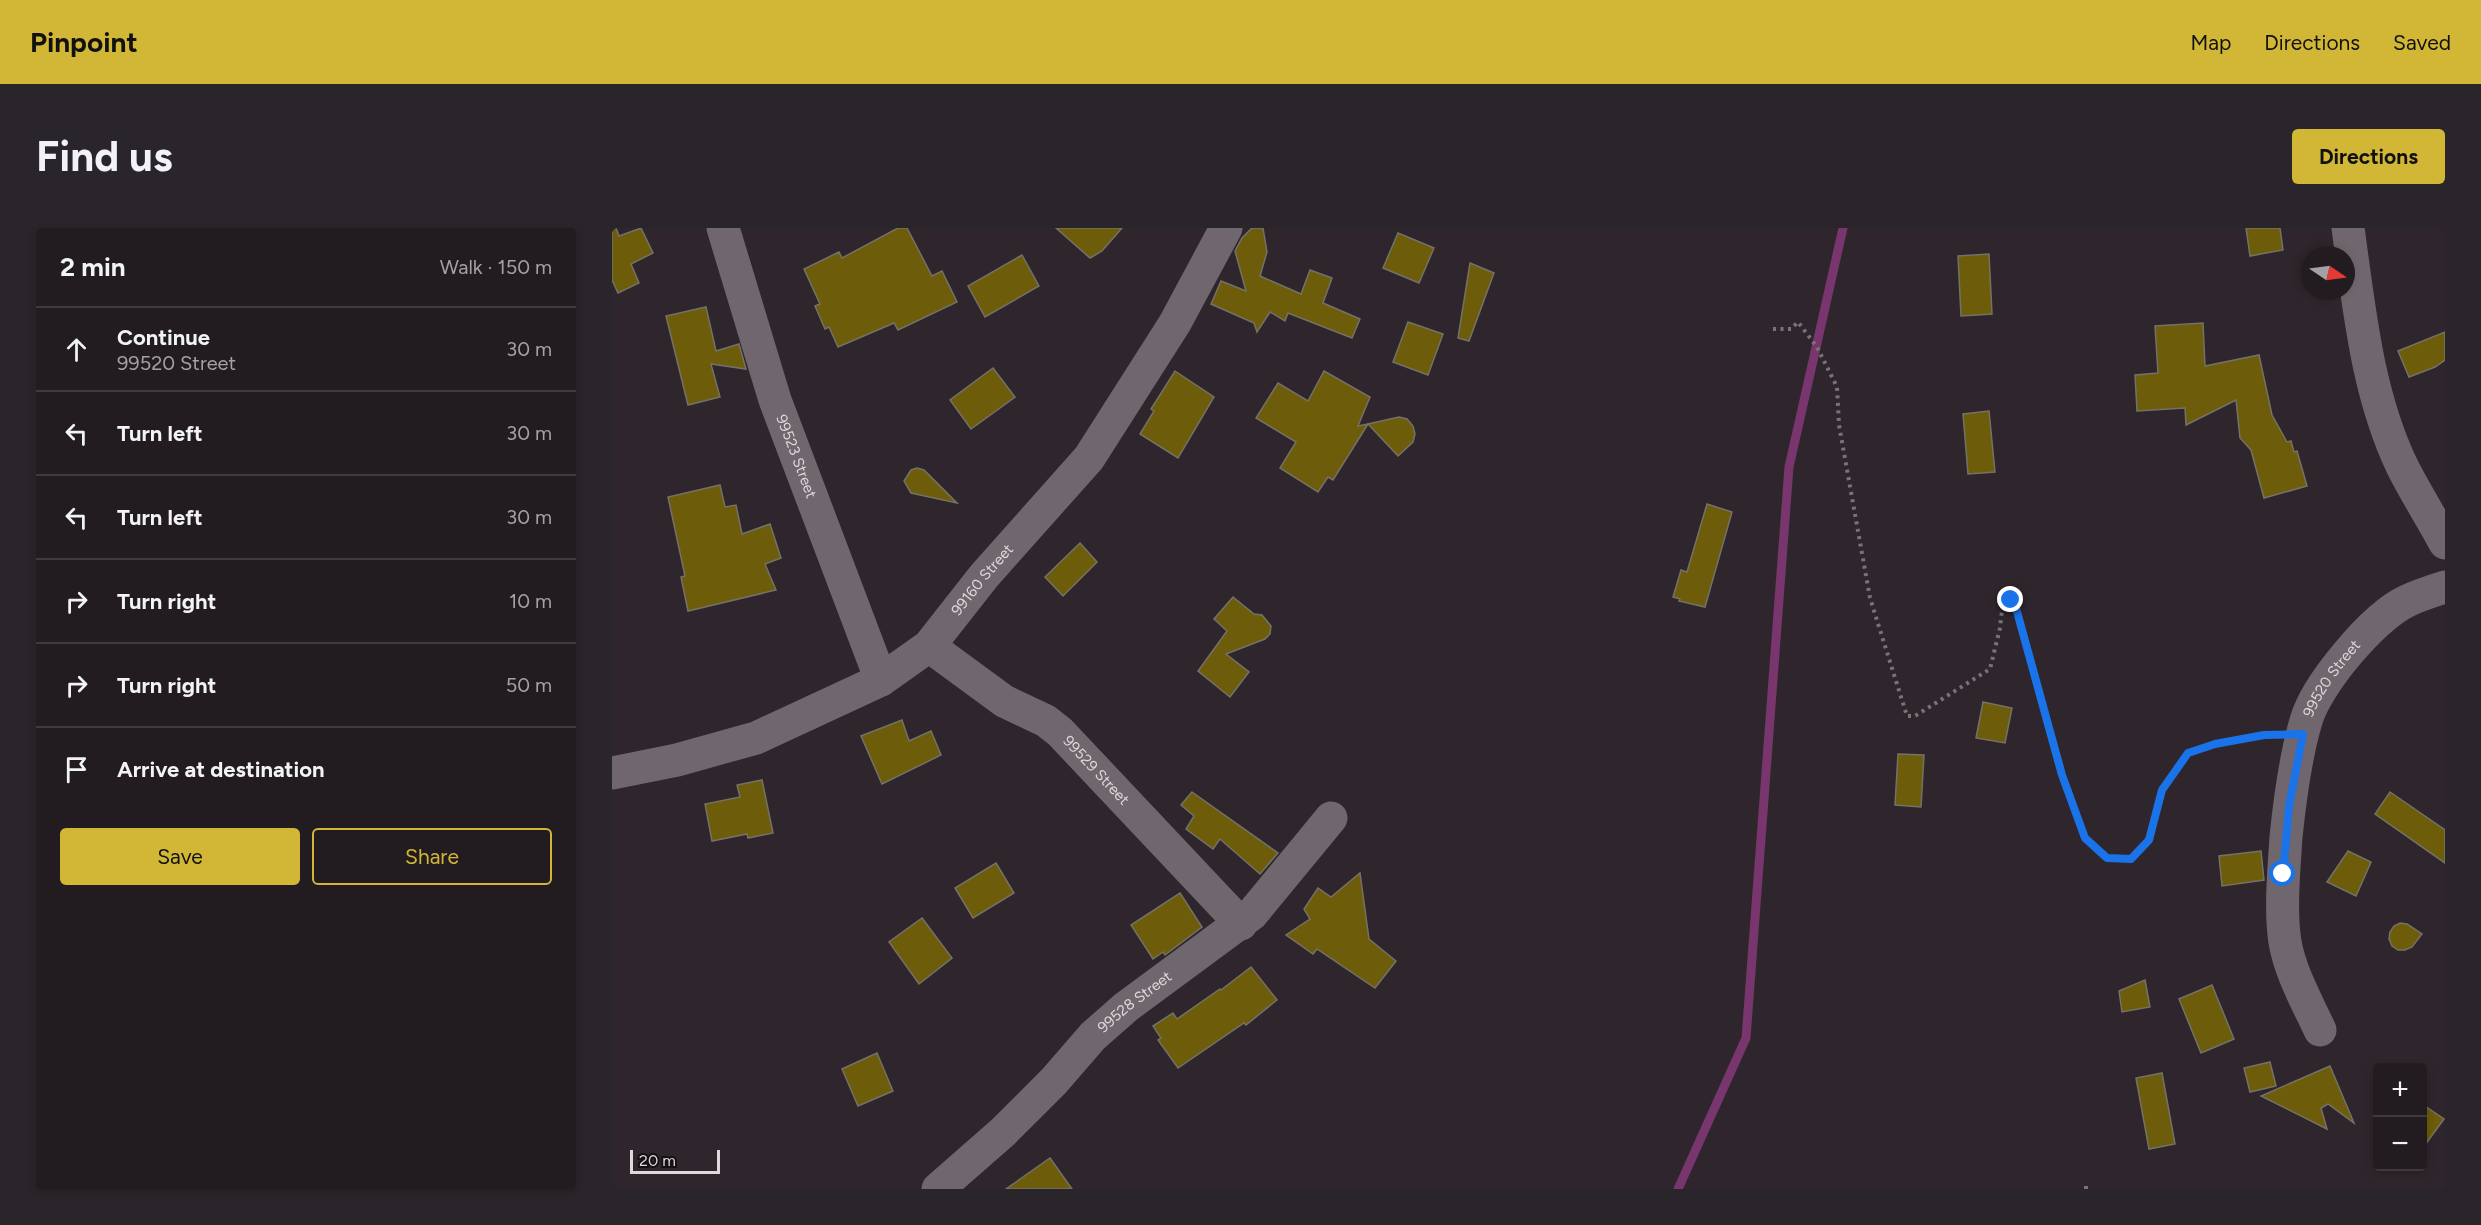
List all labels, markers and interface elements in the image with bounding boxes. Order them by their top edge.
text: Pinpoint [30,25,138,59]
text: Map [2190,30,2231,55]
text: Directions [2264,30,2360,55]
text: Saved [2393,30,2451,55]
button: Directions [2292,129,2445,184]
text: Find us [36,131,173,182]
north arrow [2301,246,2355,300]
text: 2 min [60,251,126,283]
text: Walk · 150 m [440,255,552,279]
text: Continue [117,324,210,351]
icon: ahead [60,333,93,366]
text: 30 m [506,337,552,361]
text: 99520 Street [117,351,236,375]
street label: 99523 Street [772,412,820,501]
icon: left [60,417,93,450]
text: Turn left [117,420,203,447]
text: 30 m [506,421,552,445]
icon: left [60,501,93,534]
text: Turn left [117,504,203,531]
text: 30 m [506,505,552,529]
street label: 99160 Street [948,540,1017,619]
icon: right [60,585,93,618]
route end [1997,586,2023,612]
text: Turn right [117,588,216,615]
text: 10 m [509,589,552,613]
street label: 99520 Street [2299,636,2364,720]
icon: right [60,669,93,702]
text: Turn right [117,672,216,699]
text: 50 m [506,673,552,697]
street label: 99529 Street [1059,732,1133,809]
icon: arrive [60,753,93,786]
text: Arrive at destination [117,756,325,783]
button: Save [60,828,300,885]
button: Share [312,828,552,885]
route start [2269,860,2295,886]
street label: 99528 Street [1094,967,1175,1037]
map controls [2373,1063,2427,1171]
button: + [2373,1063,2427,1117]
button: − [2373,1117,2427,1171]
scale bar [630,1147,720,1174]
text: 20 m [639,1151,676,1170]

